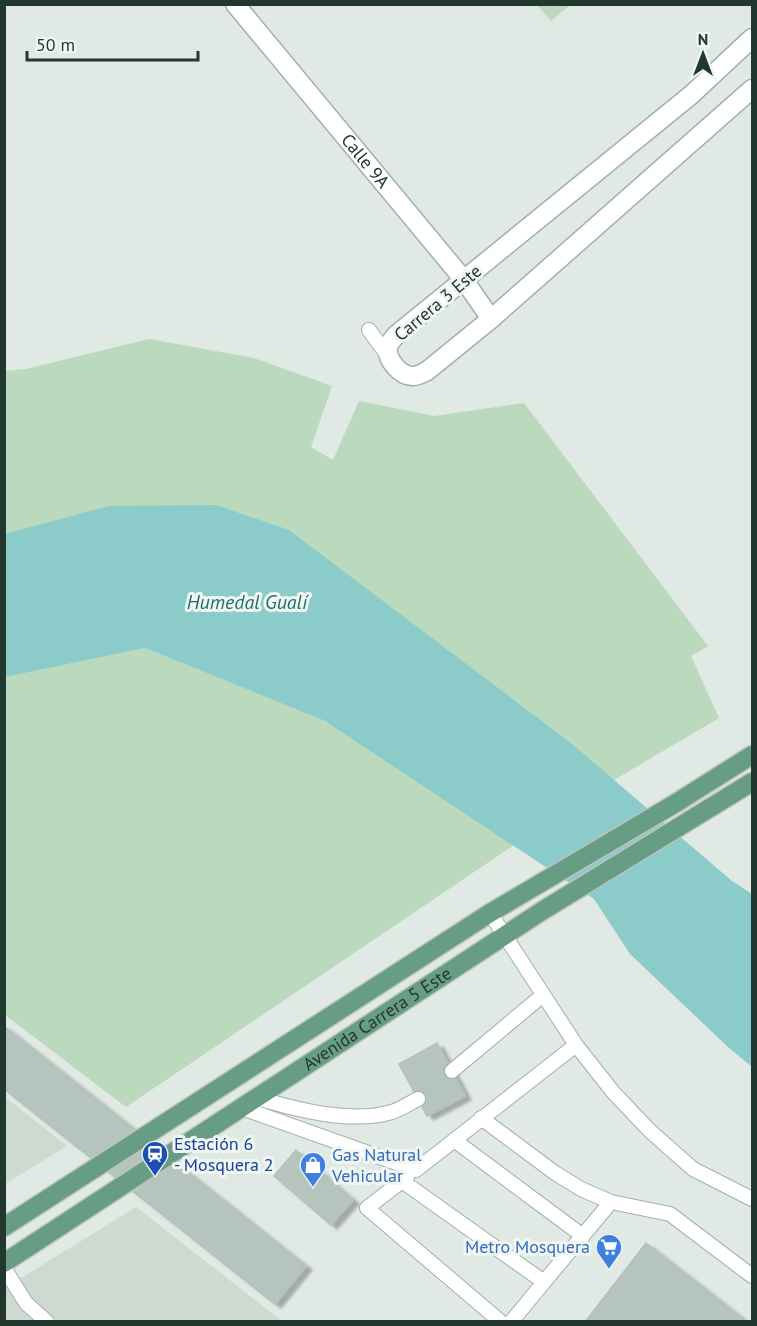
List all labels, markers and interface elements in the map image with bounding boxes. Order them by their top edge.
scale bar [27,24,198,62]
north arrow [673,24,733,84]
text: N [698,29,708,49]
text: 50 m [36,33,75,56]
street label: Calle 9A [336,129,395,193]
street label: Carrera 3 Este [389,259,486,346]
water label: Humedal Gualí [187,589,309,615]
street label: Avenida Carrera 5 Este [298,961,456,1075]
place label: Estación 6 - Mosquera 2 [174,1132,274,1176]
station icon: Estación 6 - Mosquera 2 [140,1139,170,1177]
place label: Gas Natural Vehicular [331,1143,422,1187]
shop icon: Gas Natural Vehicular [298,1150,328,1188]
supermarket icon: Metro Mosquera [594,1232,624,1270]
place label: Metro Mosquera [465,1235,590,1258]

